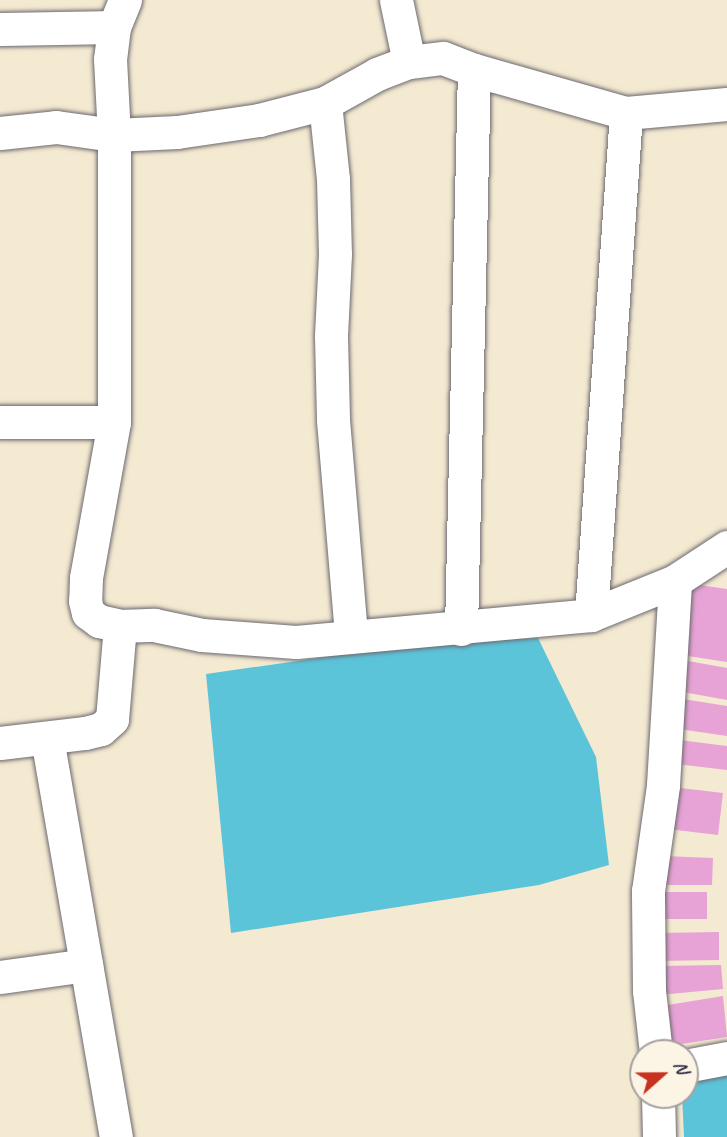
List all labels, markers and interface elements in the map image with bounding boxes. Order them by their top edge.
north arrow [629,1039,699,1109]
text: N [668,1057,695,1077]

